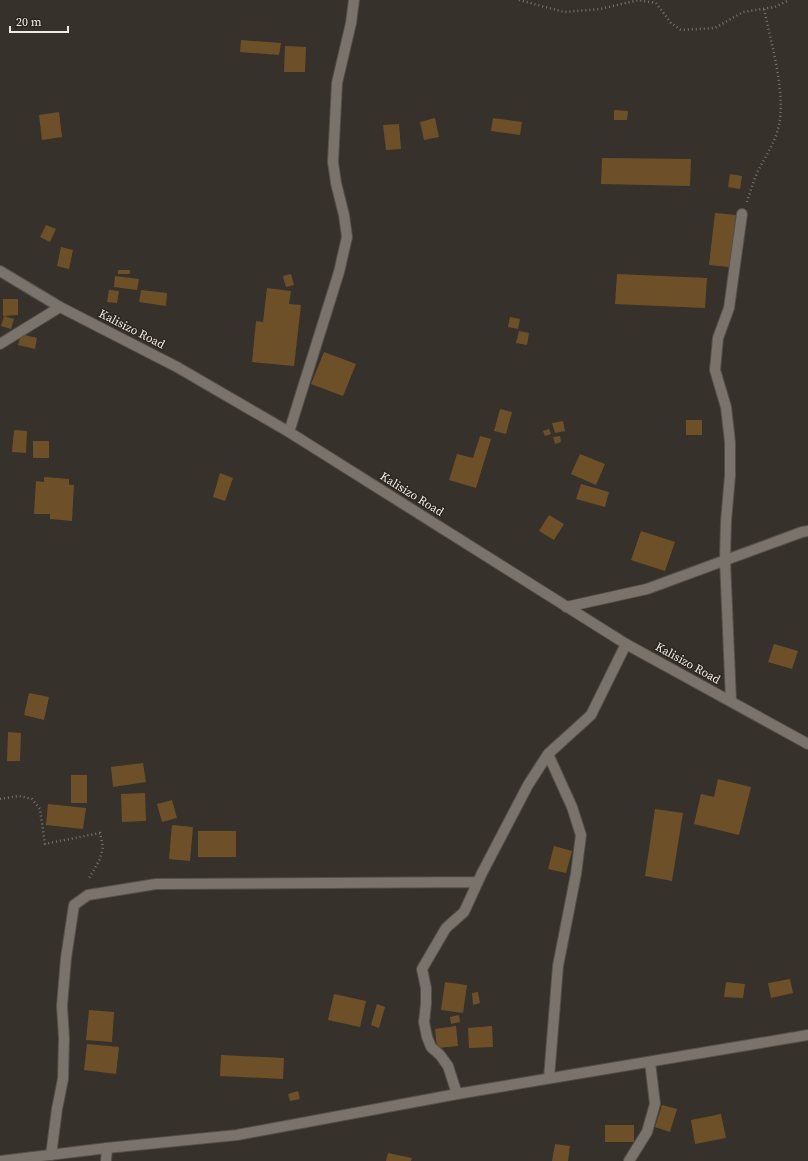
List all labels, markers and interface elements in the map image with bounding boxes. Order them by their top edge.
scale bar [10,8,68,34]
text: 20 m [16,14,42,30]
street label: Kalisizo Road [96,306,168,353]
street label: Kalisizo Road [377,468,447,520]
street label: Kalisizo Road [653,639,724,688]

